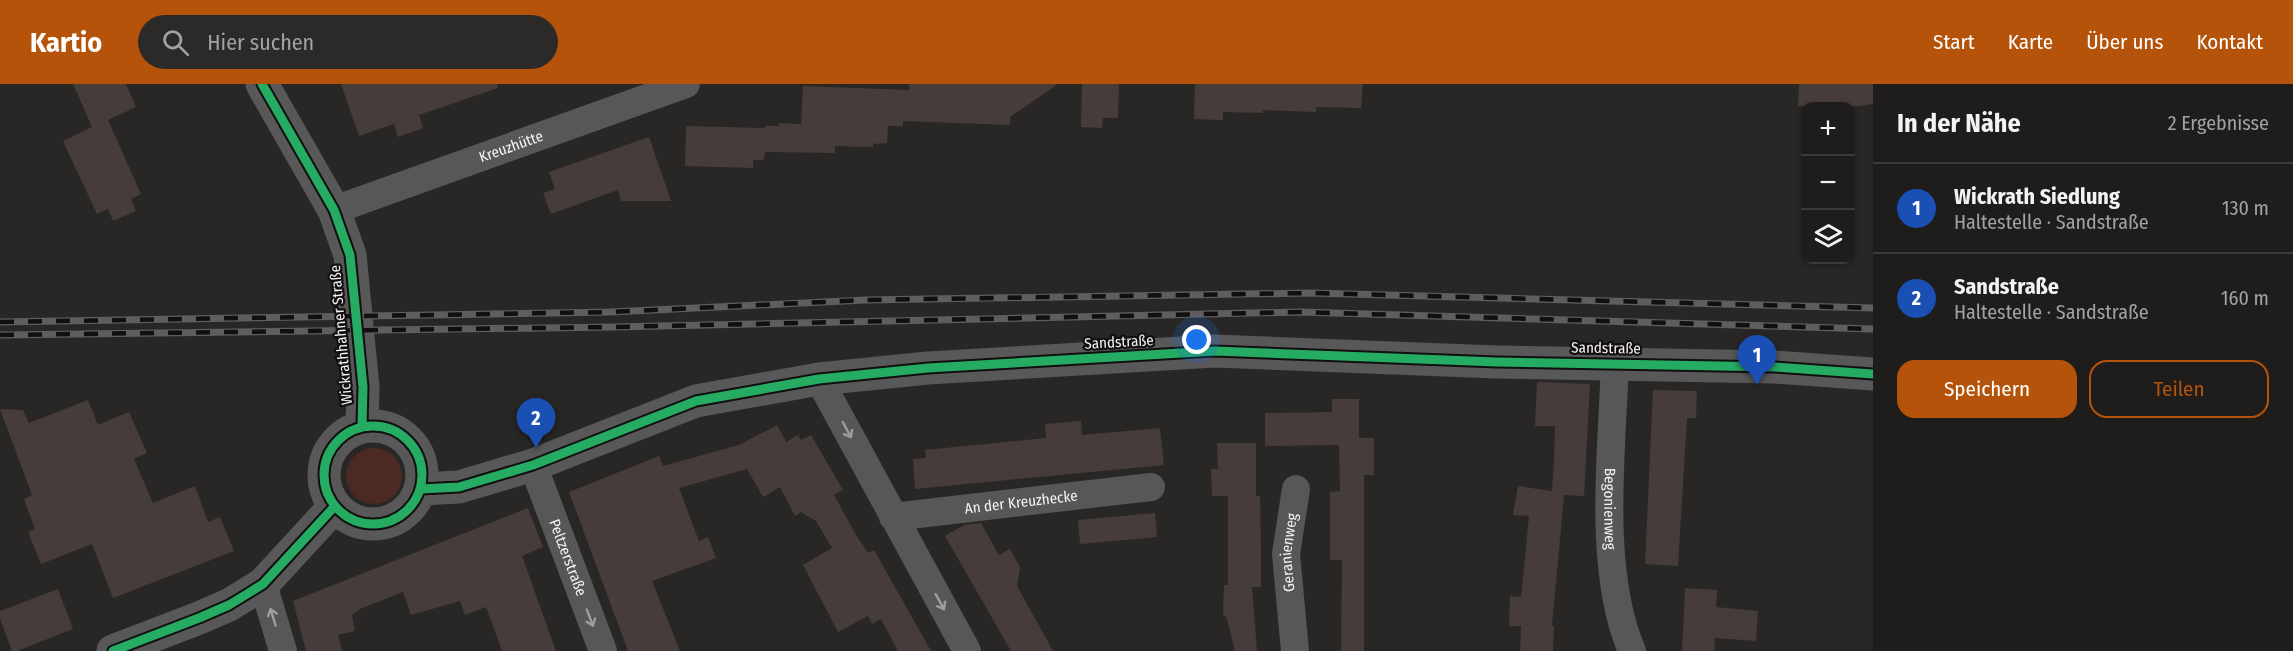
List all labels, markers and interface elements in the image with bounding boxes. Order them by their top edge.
search box [138,15,558,69]
text: Kartio [30,26,102,59]
icon: search [159,26,192,59]
text: Hier suchen [207,29,314,56]
text: Start [1933,29,1975,55]
text: Karte [2008,29,2053,55]
text: Über uns [2086,29,2163,55]
text: Kontakt [2196,29,2263,55]
map controls [1801,102,1855,264]
button: + [1801,102,1855,156]
text: In der Nähe [1897,108,2021,139]
text: 2 Ergebnisse [2168,111,2269,135]
street label: Kreuzhütte [477,127,545,166]
button: − [1801,156,1855,210]
text: Wickrath Siedlung [1954,183,2120,210]
text: 1 [1912,196,1921,220]
text: 130 m [2222,196,2269,220]
button: layers [1801,210,1855,264]
text: Haltestelle · Sandstraße [1954,210,2149,234]
street label: Wickrathhahner Straße [326,264,356,406]
text: Sandstraße [1954,273,2059,300]
text: 2 [1912,286,1921,310]
text: 160 m [2221,286,2269,310]
text: Haltestelle · Sandstraße [1954,300,2149,324]
your location [1182,325,1211,354]
street label: Sandstraße [1084,331,1154,353]
pin: 1 [1738,336,1776,385]
street label: Sandstraße [1571,338,1641,358]
button: Speichern [1897,360,2077,418]
button: Teilen [2089,360,2269,418]
pin: 2 [516,398,556,448]
one-way arrow [842,421,853,439]
street label: Begonienweg [1600,468,1620,550]
street label: An der Kreuzhecke [964,487,1079,518]
street label: Geranienweg [1277,512,1301,593]
street label: Peltzerstraße [545,517,591,599]
one-way arrow [934,593,946,610]
one-way arrow [267,608,278,627]
one-way arrow [586,608,597,627]

